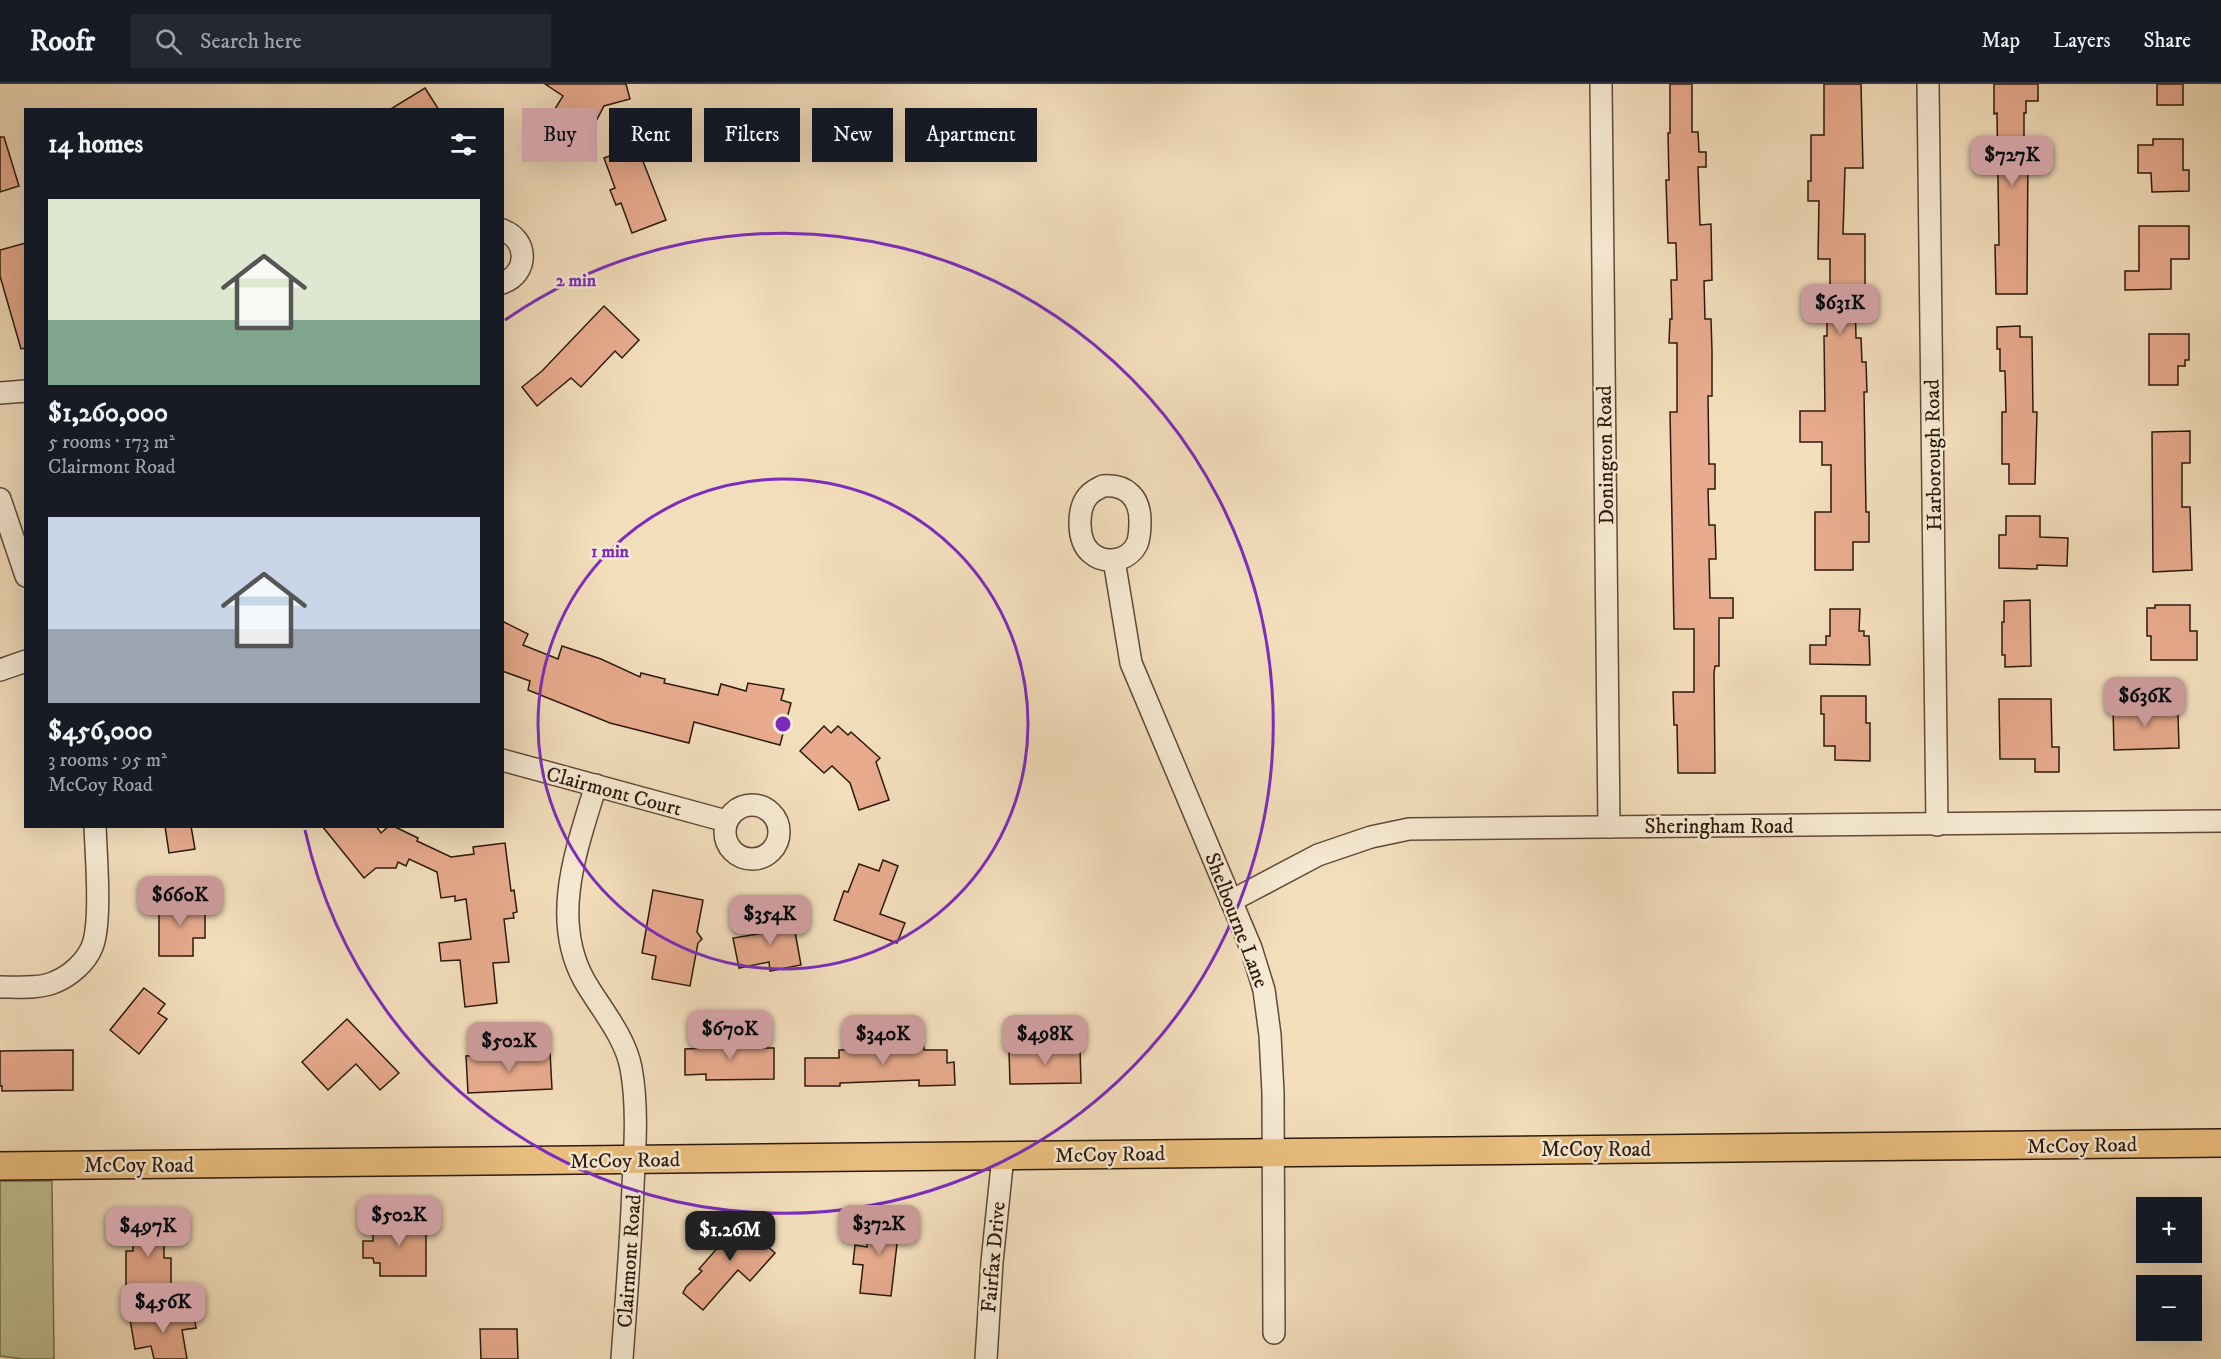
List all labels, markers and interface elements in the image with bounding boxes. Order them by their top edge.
search box [131,14,551,68]
text: Roofr [30,24,95,59]
icon: search [152,25,185,58]
text: Search here [200,28,302,55]
text: Map [1981,28,2020,54]
text: Layers [2053,28,2111,54]
text: Share [2144,28,2191,54]
chip: Buy [522,108,597,162]
chip: Rent [609,108,692,162]
chip: Filters [704,108,800,162]
chip: New [812,108,893,162]
chip: Apartment [905,108,1037,162]
text: 14 homes [48,128,143,161]
icon: filters [447,128,480,161]
pin: $727K [1970,136,2054,187]
text: $727K [1984,143,2040,168]
icon: home [210,238,318,346]
text: 2 min [556,270,597,292]
pin: $631K [1798,284,1882,335]
text: $631K [1815,291,1865,316]
street label: Harborough Road [1920,378,1948,531]
street label: Donington Road [1592,385,1620,525]
text: $1,260,000 [48,397,168,430]
text: 5 rooms · 173 m² [48,430,175,455]
text: Clairmont Road [48,455,176,480]
text: 1 min [591,541,630,563]
icon: home [210,556,318,664]
pin: $636K [2103,677,2187,728]
text: $636K [2118,684,2172,709]
centre of rings [773,714,793,734]
text: $456,000 [48,715,152,748]
text: 3 rooms · 95 m² [48,748,167,773]
street label: Clairmont Court [543,761,685,823]
text: McCoy Road [48,773,153,798]
street label: Sheringham Road [1645,814,1794,840]
street label: Shelbourne Lane [1198,849,1274,992]
pin: $660K [138,876,222,927]
text: $660K [152,883,208,908]
pin: $354K [728,895,812,946]
text: $354K [744,902,796,927]
pin: $670K [688,1010,772,1061]
pin: $340K [841,1015,925,1066]
pin: $498K [1003,1015,1087,1066]
text: $670K [702,1017,758,1042]
pin: $502K [467,1022,551,1073]
text: $340K [856,1022,910,1047]
text: $498K [1017,1022,1073,1047]
text: $502K [481,1029,537,1054]
street label: McCoy Road [2027,1132,2138,1160]
street label: McCoy Road [1541,1137,1652,1163]
street label: McCoy Road [1055,1141,1166,1169]
street label: McCoy Road [570,1147,681,1175]
street label: McCoy Road [84,1153,195,1179]
street label: Clairmont Road [612,1193,648,1329]
pin: $502K [357,1196,441,1247]
map controls [2136,1197,2202,1341]
button: + [2136,1197,2202,1263]
street label: Fairfax Drive [976,1200,1012,1314]
text: $502K [371,1203,427,1228]
pin: $372K [837,1205,921,1256]
pin: $497K [106,1207,190,1258]
pin: $1.26M [681,1211,779,1262]
text: $372K [853,1212,905,1237]
text: $497K [120,1214,177,1239]
text: $1.26M [699,1218,761,1243]
button: − [2136,1275,2202,1341]
pin: $456K [121,1283,205,1334]
text: $456K [135,1290,191,1315]

